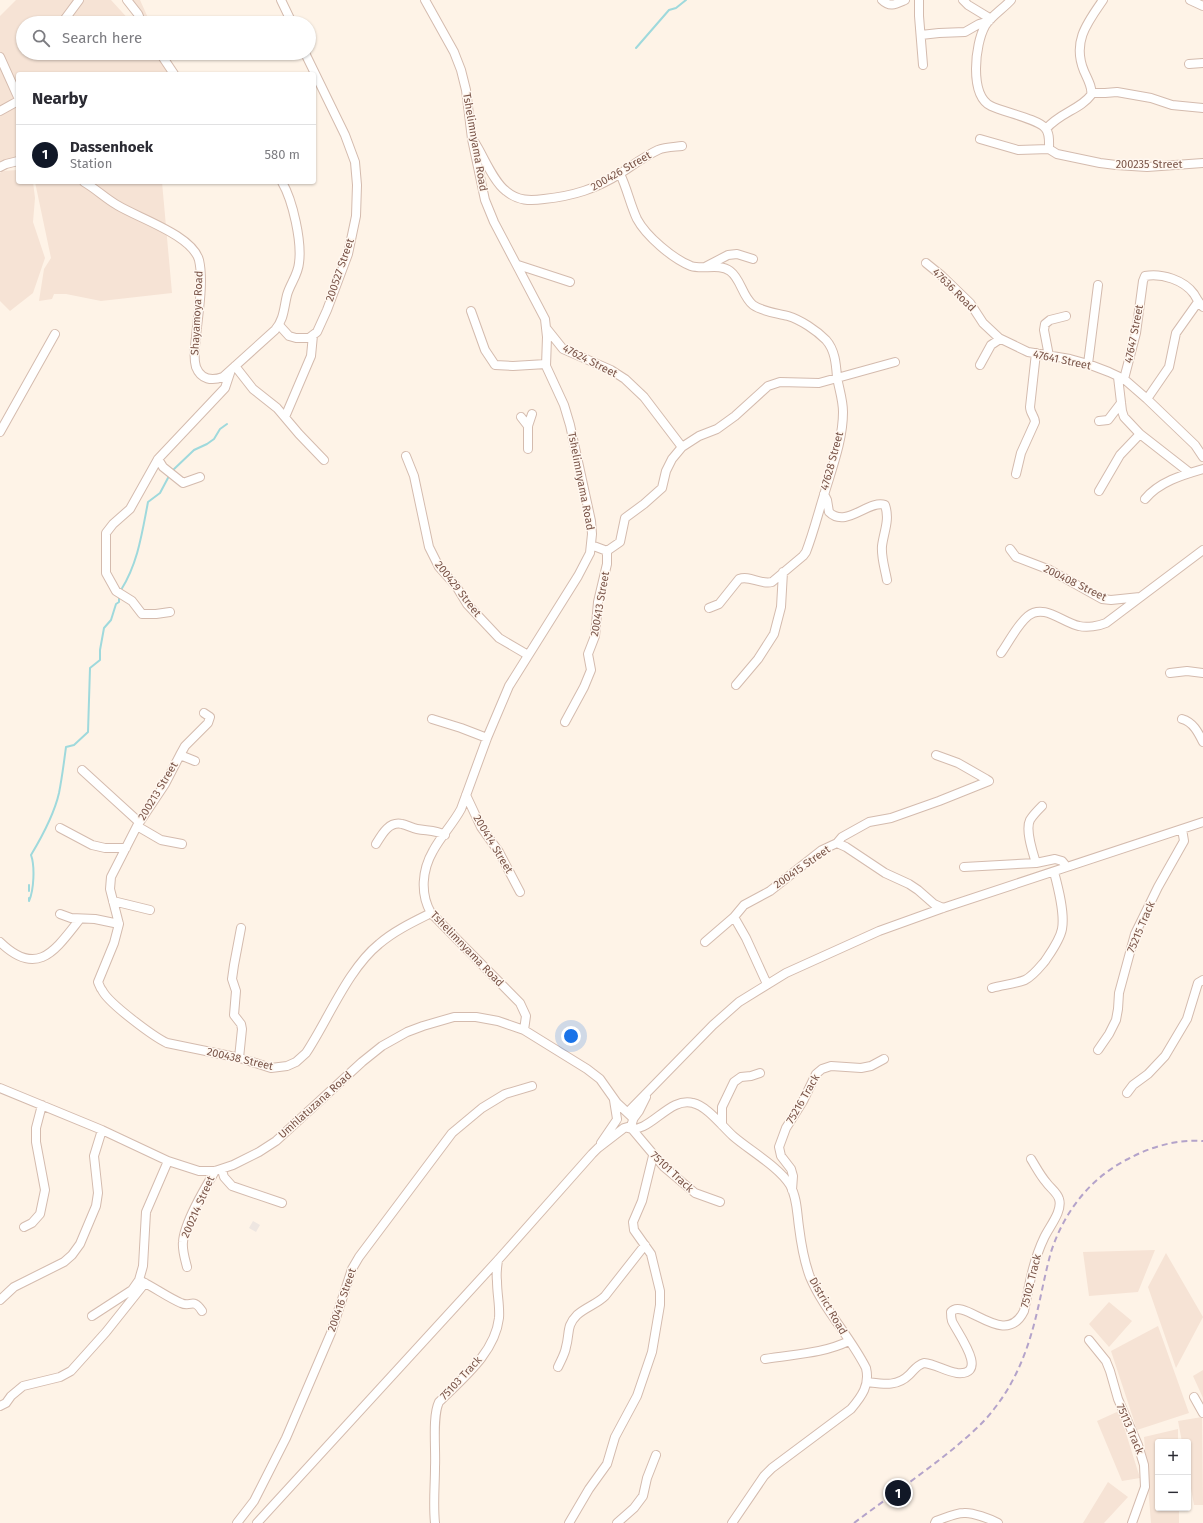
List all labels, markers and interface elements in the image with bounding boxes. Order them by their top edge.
search box [16,16,316,60]
icon: search [30,27,52,49]
text: Search here [62,29,142,47]
text: Nearby [32,88,87,109]
street label: Tshelimnyama Road [460,92,490,192]
text: Dassenhoek [70,138,153,156]
text: 1 [42,147,48,162]
text: 580 m [264,147,300,162]
street label: 200426 Street [589,149,653,193]
text: Station [70,156,112,171]
street label: 200235 Street [1116,158,1182,171]
street label: 200527 Street [323,237,357,303]
street label: 47636 Road [930,266,978,314]
street label: Shayamoya Road [188,270,206,356]
street label: 47647 Street [1122,304,1146,364]
street label: 47624 Street [560,342,620,380]
street label: 47641 Street [1032,348,1092,372]
street label: 47628 Street [818,430,846,492]
street label: Tshelimnyama Road [565,431,597,531]
street label: 200429 Street [432,559,484,620]
street label: 200408 Street [1041,562,1109,604]
street label: 200413 Street [588,570,612,638]
street label: 200213 Street [135,759,181,823]
street label: 200414 Street [470,812,516,876]
street label: 200415 Street [771,843,833,891]
street label: 75215 Track [1124,899,1158,955]
street label: Tshelimnyama Road [428,909,506,989]
your location [561,1026,581,1046]
street label: 200438 Street [206,1045,274,1073]
street label: Umhlatuzana Road [276,1069,354,1141]
street label: 75216 Track [784,1072,823,1126]
street label: 75101 Track [648,1149,696,1195]
street label: 200214 Street [179,1174,217,1240]
street label: 75102 Track [1018,1252,1044,1309]
street label: 200416 Street [325,1267,359,1333]
street label: District Road [806,1275,850,1337]
street label: 75103 Track [438,1353,485,1403]
street label: 75113 Track [1114,1402,1147,1457]
map controls [1155,1439,1191,1511]
button: + [1155,1439,1191,1475]
button: − [1155,1475,1191,1511]
pin: 1 [885,1478,911,1508]

